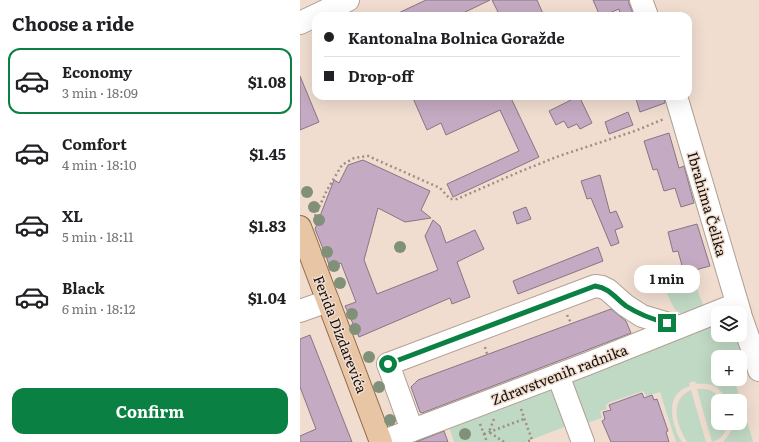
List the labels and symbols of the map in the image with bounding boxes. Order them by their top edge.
street label: Ibrahima Čelika [683,149,733,259]
callout: 1 min [634,265,700,293]
street label: Ferida Dizdarevića [309,272,373,396]
route end [658,314,676,332]
street label: Zdravstvenih radnika [488,339,631,409]
route start [379,355,397,373]

